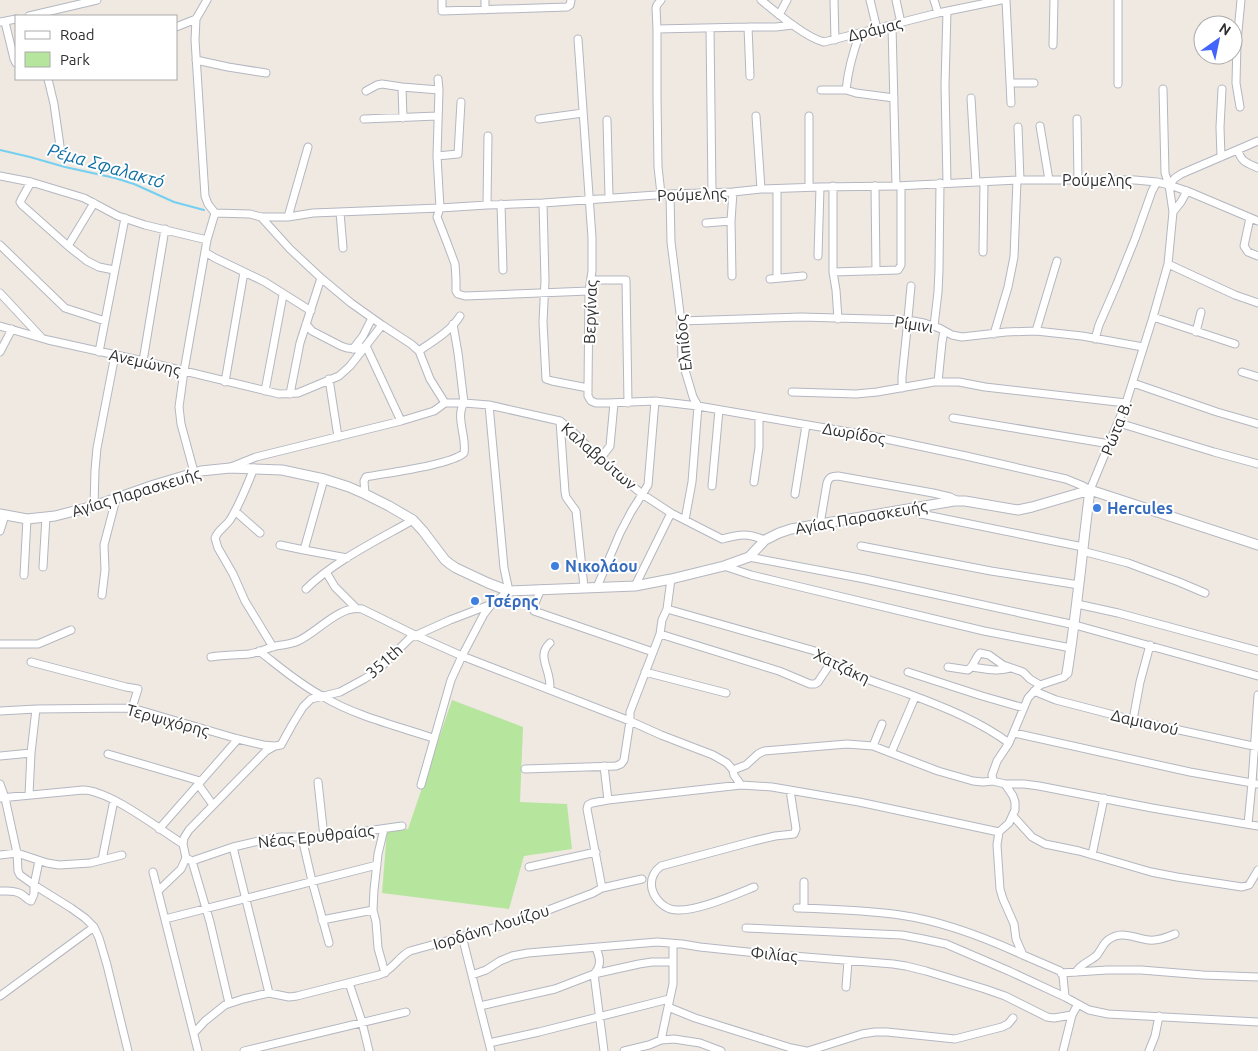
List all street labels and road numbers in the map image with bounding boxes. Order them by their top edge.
street label: Δράμας [846,14,904,45]
street label: Ρούμελης [1062,171,1132,190]
street label: Ρούμελης [657,184,727,205]
street label: Βεργίνας [580,280,601,344]
street label: Ρίμινι [893,312,935,336]
street label: Ελπίδος [671,314,696,372]
street label: Ανεμώνης [107,345,182,380]
street label: Ρώτα Β. [1097,398,1135,458]
street label: Καλαβρύτων [558,419,640,494]
street label: Δωρίδος [821,419,887,448]
street label: Αγίας Παρασκευής [69,464,203,521]
street label: Αγίας Παρασκευής [794,497,929,538]
street label: 351th [362,640,406,682]
street label: Χατζάκη [811,645,873,688]
street label: Τερψιχόρης [125,700,211,741]
street label: Δαμιανού [1109,705,1181,739]
street label: Νέας Ερυθραίας [257,821,375,852]
street label: Ιορδάνη Λουίζου [431,901,552,954]
street label: Φιλίας [750,943,798,966]

